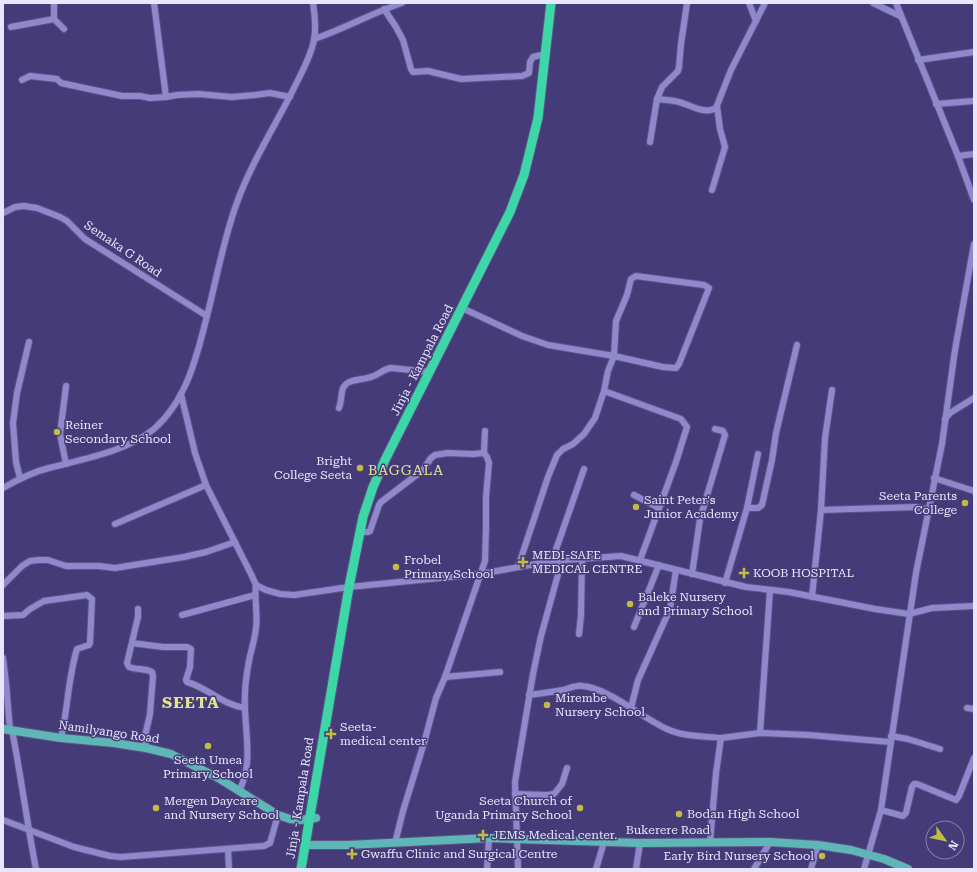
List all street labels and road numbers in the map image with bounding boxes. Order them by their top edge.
street label: Semaka G Road [82,218,165,280]
street label: Jinja - Kampala Road [388,302,456,418]
street label: Namilyango Road [58,718,161,746]
street label: Jinja - Kampala Road [283,736,317,860]
street label: Bukerere Road [626,823,711,837]

